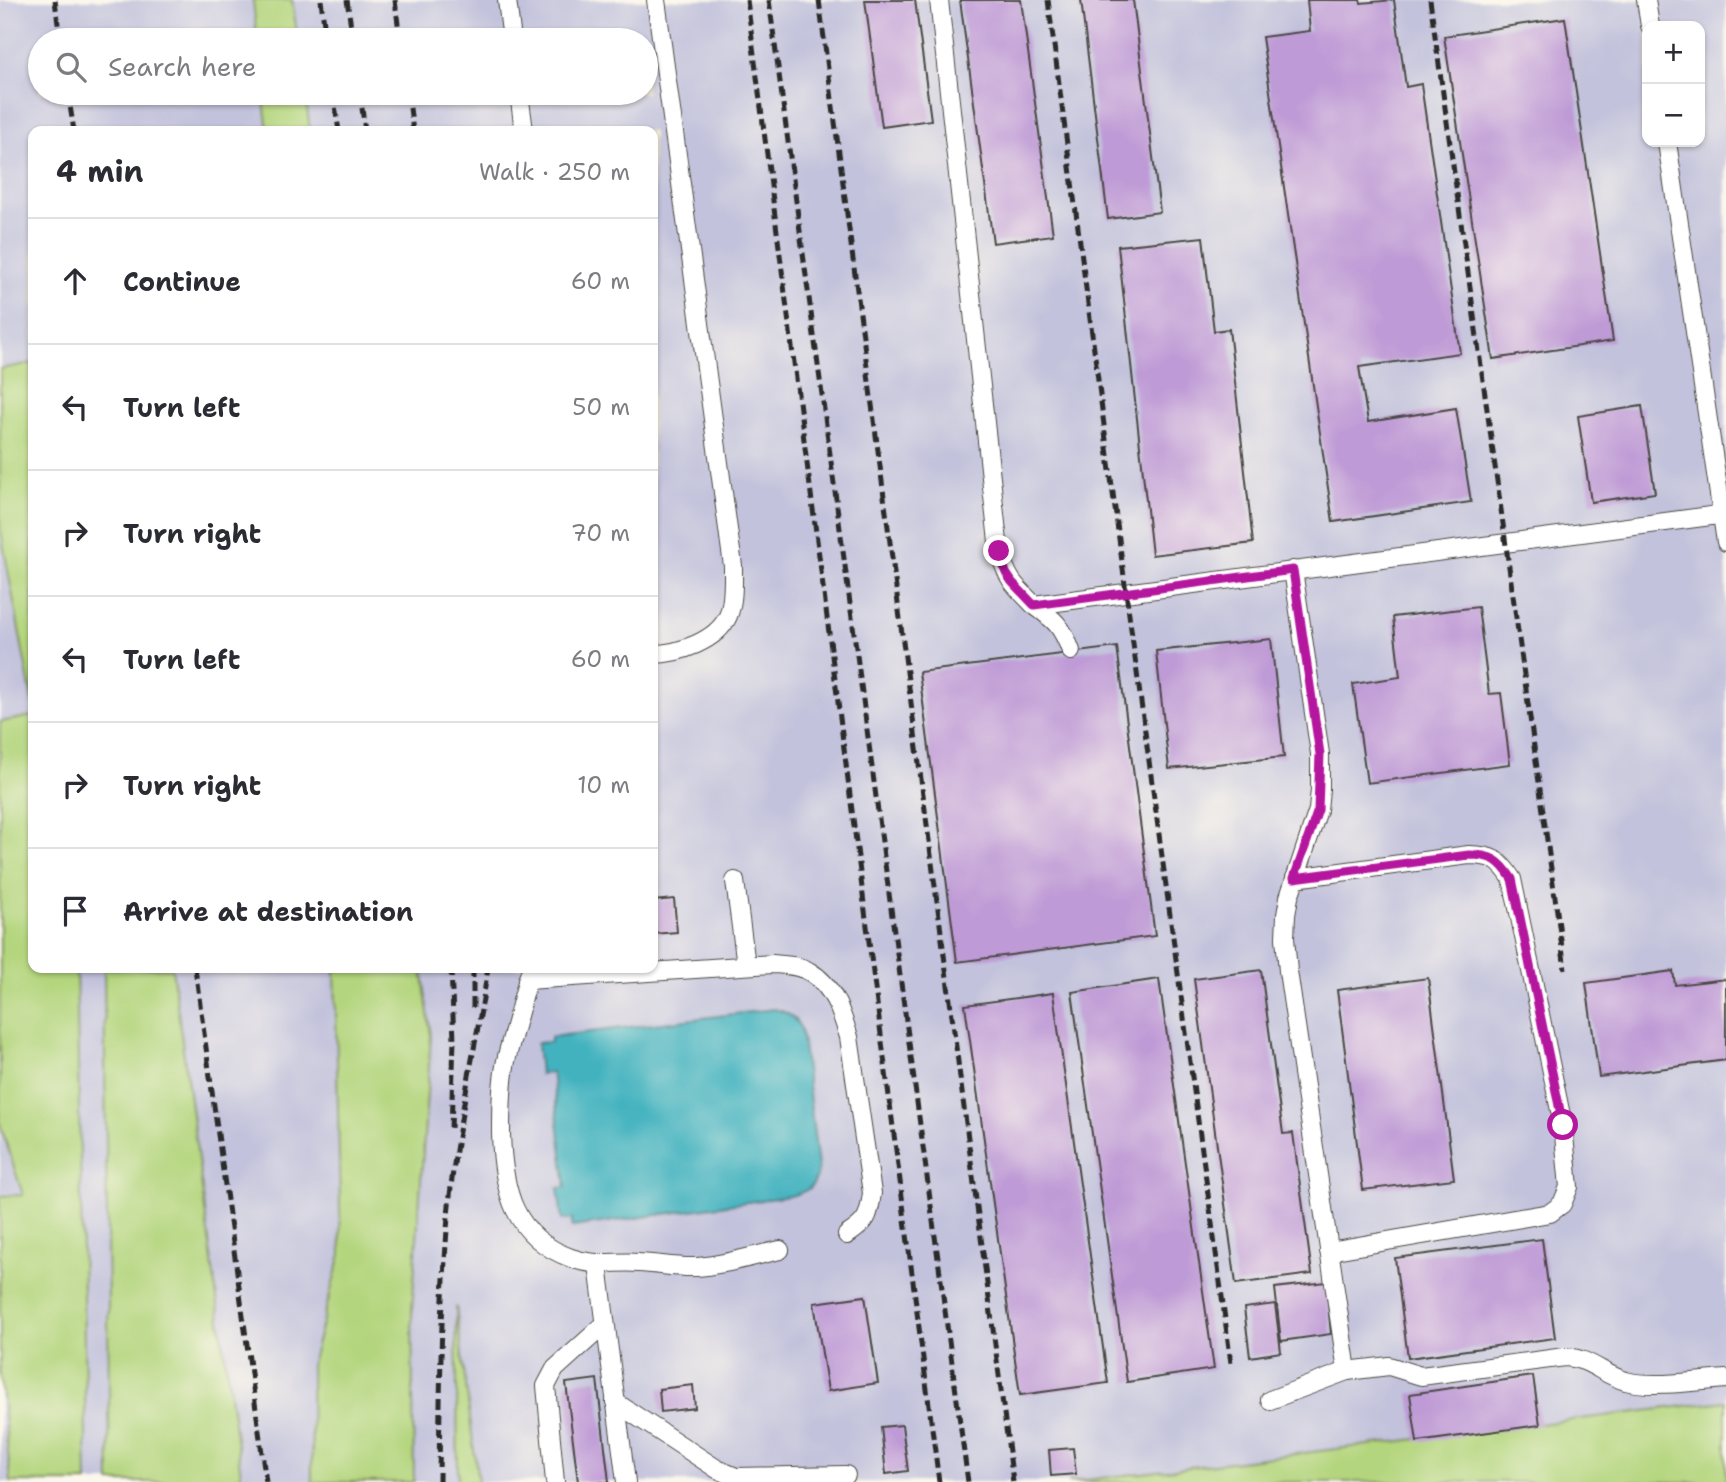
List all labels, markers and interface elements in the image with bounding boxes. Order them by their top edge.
map controls [1642,21,1705,147]
button: + [1642,21,1705,84]
search box [28,28,658,105]
icon: search [52,48,90,86]
text: Search here [108,49,257,84]
button: − [1642,84,1705,147]
text: 4 min [56,151,143,192]
text: Walk · 250 m [479,157,630,187]
icon: ahead [56,262,94,300]
text: Continue [123,264,241,299]
text: 60 m [571,266,630,296]
icon: left [56,388,94,426]
text: Turn left [123,390,240,425]
text: 50 m [572,392,630,422]
icon: right [56,514,94,552]
text: Turn right [123,516,261,551]
text: 70 m [571,518,630,548]
route end [983,535,1014,566]
icon: left [56,640,94,678]
text: Turn left [123,642,240,677]
text: 60 m [571,644,630,674]
icon: right [56,766,94,804]
text: Turn right [123,768,261,803]
text: 10 m [577,770,630,800]
icon: arrive [56,892,94,930]
text: Arrive at destination [123,894,413,929]
route start [1547,1109,1578,1140]

